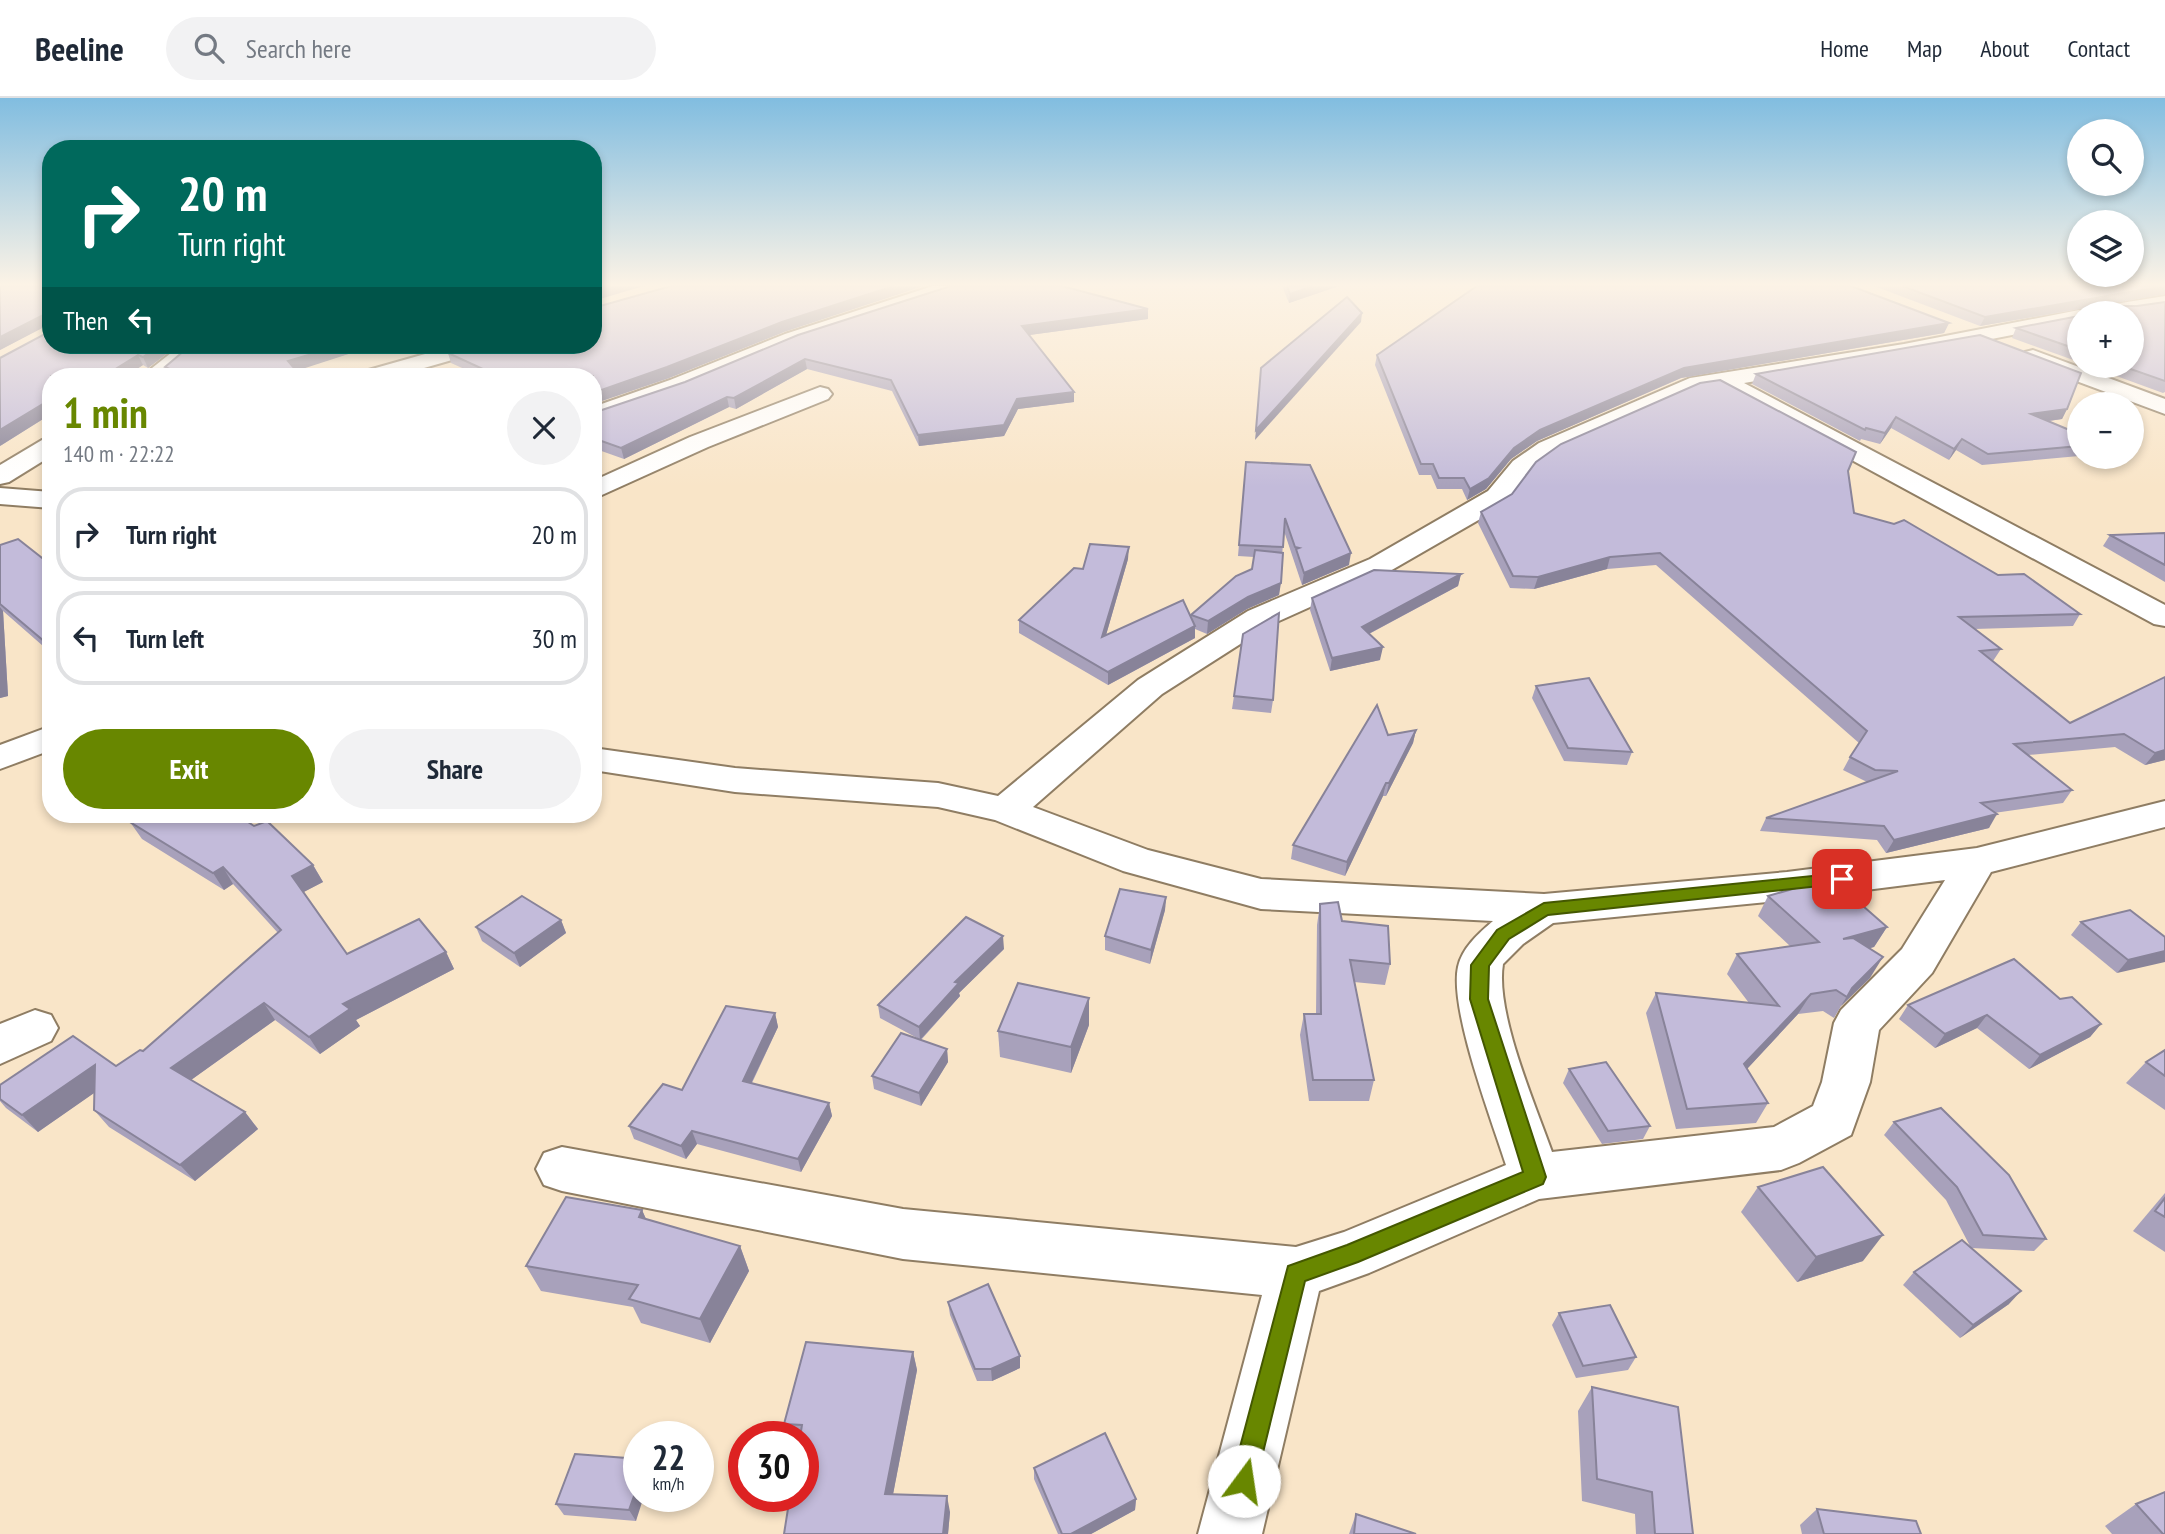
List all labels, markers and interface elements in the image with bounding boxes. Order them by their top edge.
search box [166,17,656,80]
text: Beeline [35,27,124,70]
icon: search [190,29,228,67]
text: Search here [246,32,351,65]
text: Home [1820,33,1869,64]
text: Map [1907,33,1942,64]
text: About [1980,33,2029,64]
text: Contact [2067,33,2130,64]
map controls [2067,119,2144,469]
button: search [2067,119,2144,196]
text: 20 m [178,161,267,225]
icon: right [63,168,154,259]
button: layers [2067,210,2144,287]
text: Turn right [178,223,286,265]
icon: left [122,301,160,339]
button: + [2067,301,2144,378]
text: Then [63,304,108,337]
text: 1 min [63,385,148,440]
button: close [507,391,581,465]
button: − [2067,392,2144,469]
text: 140 m · 22:22 [63,439,175,468]
icon: right [67,515,105,553]
text: Turn right [126,518,217,551]
text: 20 m [531,518,577,551]
icon: left [67,619,105,657]
text: Turn left [126,622,204,655]
text: 30 m [531,622,577,655]
button: Exit [63,729,315,809]
button: Share [329,729,581,809]
pin [1812,849,1872,909]
icon: arrive [1823,860,1861,898]
speed limit sign: 30 [728,1421,819,1512]
text: 22 [652,1434,685,1480]
position arrow [1207,1444,1281,1518]
text: km/h [653,1472,684,1495]

